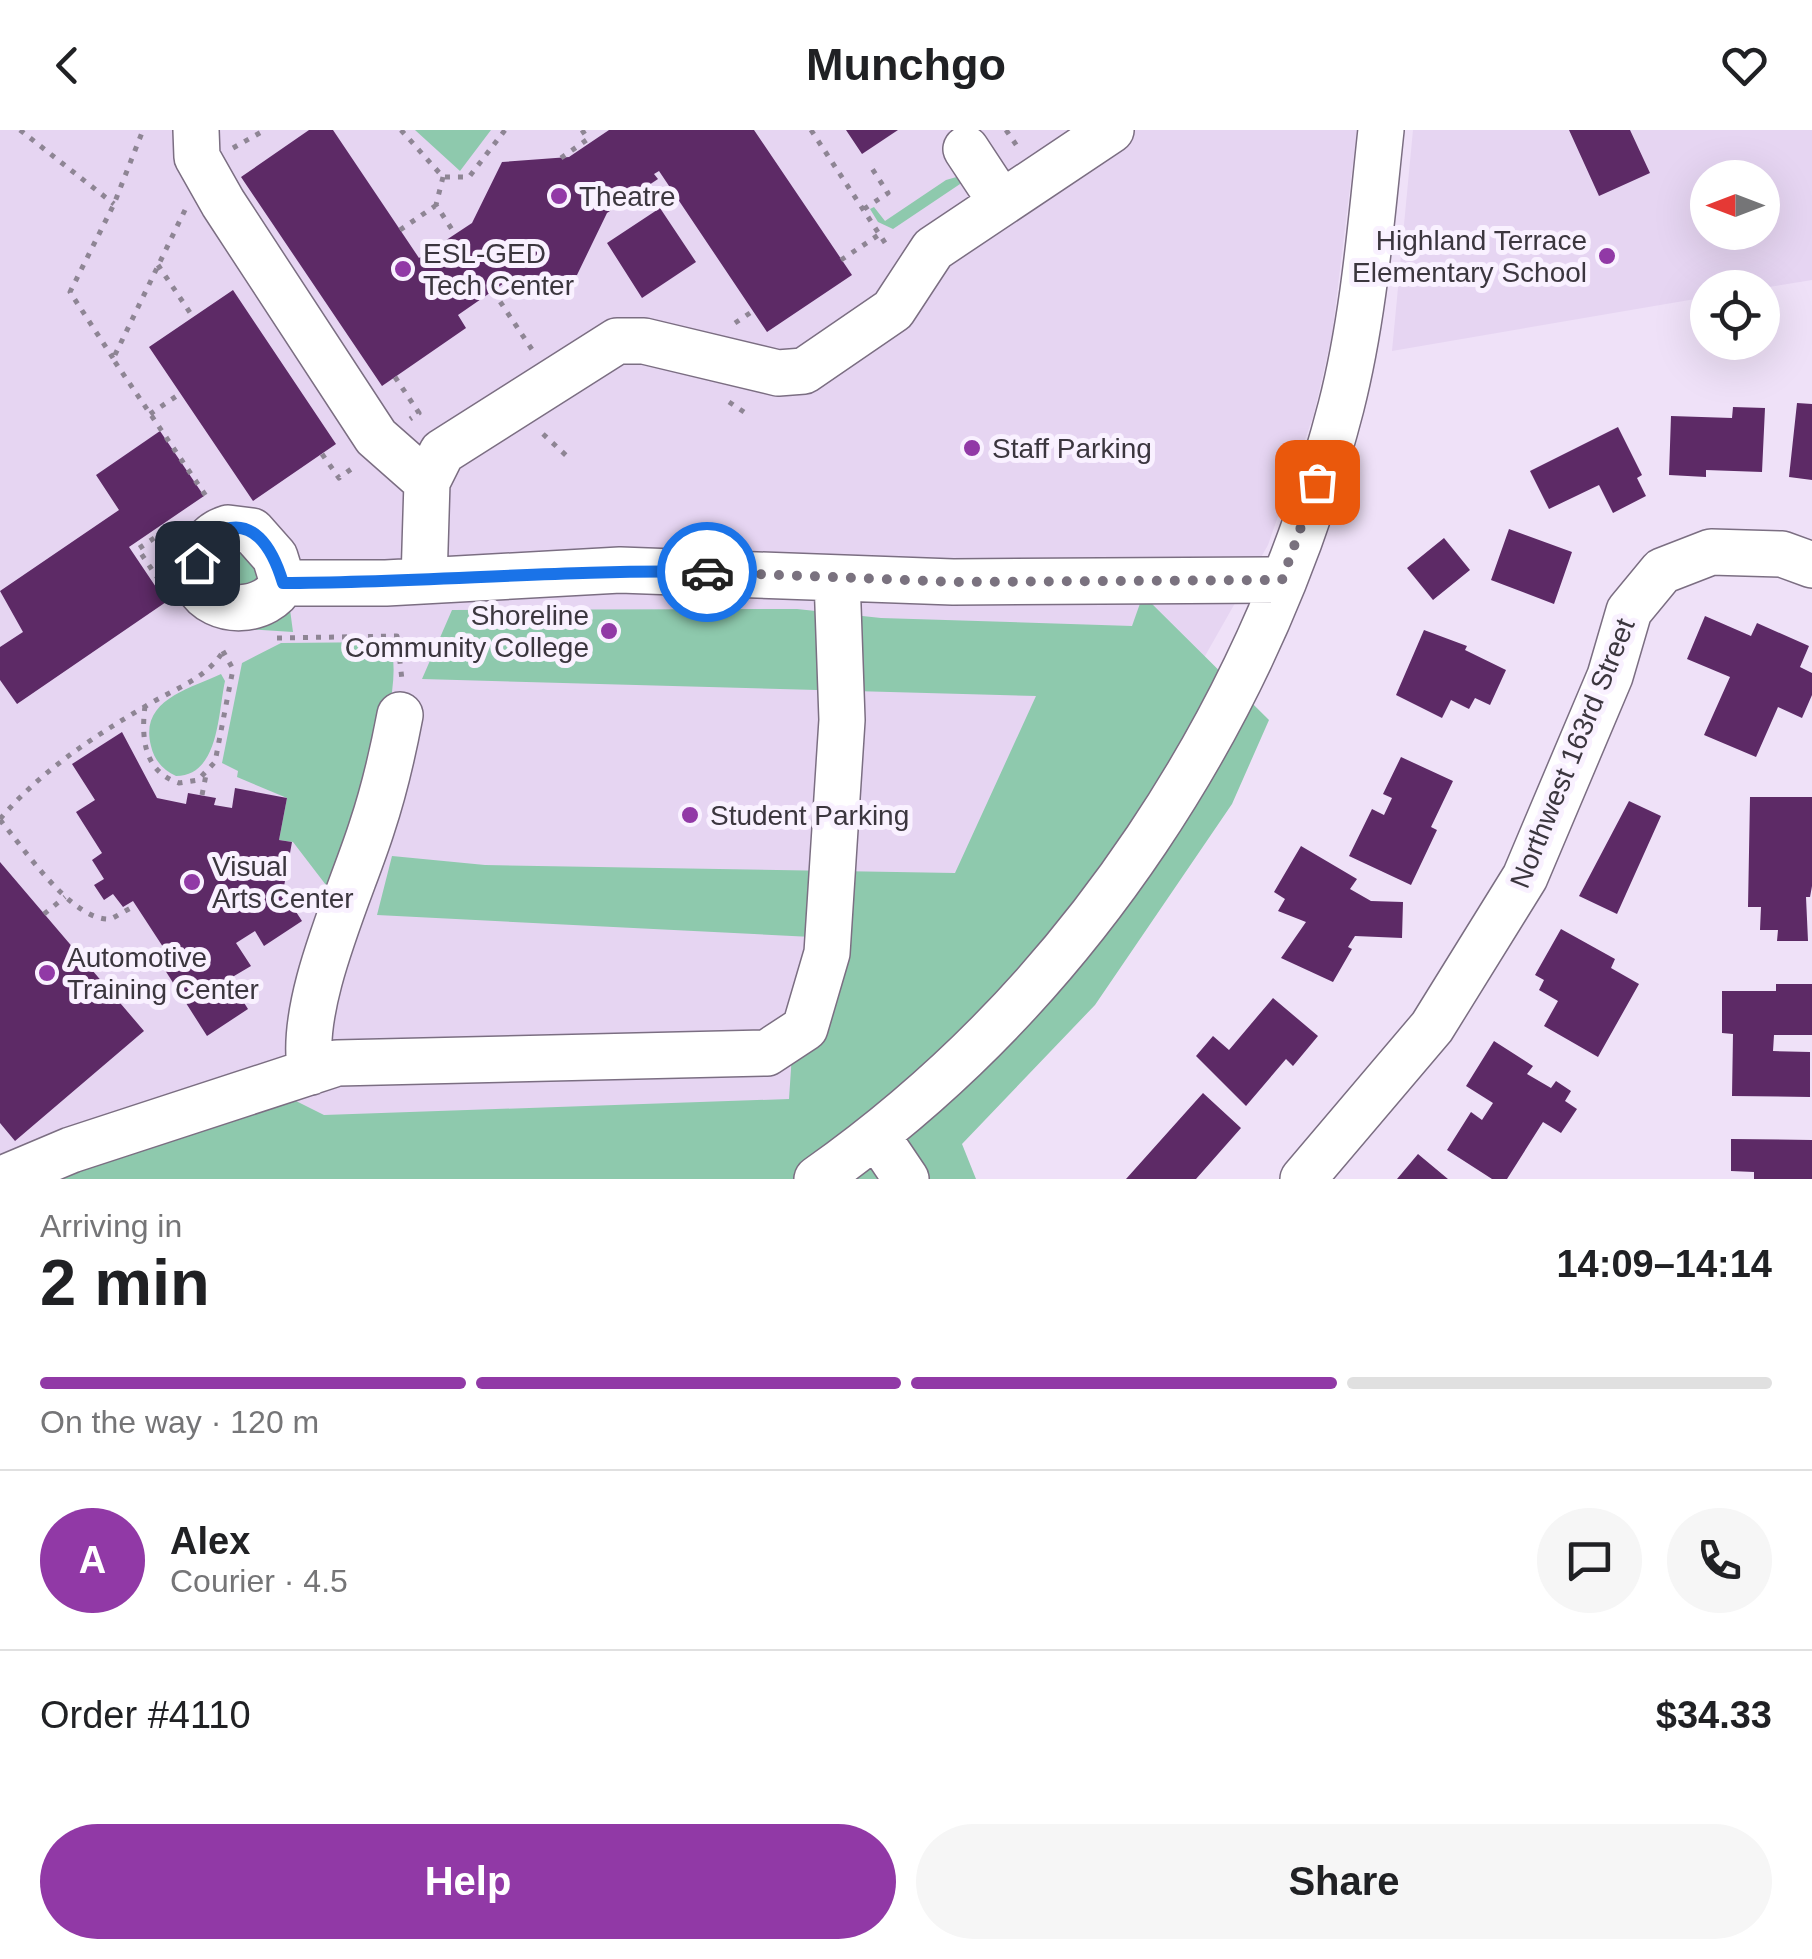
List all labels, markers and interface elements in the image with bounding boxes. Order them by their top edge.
icon: back [40,38,95,93]
icon: heart [1717,38,1772,93]
text: Munchgo [806,39,1006,90]
north arrow [1690,160,1780,250]
map controls [1690,160,1780,360]
place label: Theatre [579,181,676,212]
marker: Theatre [548,185,570,207]
place label: Highland Terrace Elementary School [1352,225,1587,288]
place label: ESL-GED Tech Center [423,238,574,301]
marker: Highland Terrace Elementary School [1596,245,1618,267]
marker: ESL-GED Tech Center [392,258,414,280]
button: locate [1690,270,1780,360]
place label: Staff Parking [992,433,1152,464]
marker: Staff Parking [961,437,983,459]
pin [1275,440,1360,525]
icon: bag [1290,455,1345,510]
pin [155,521,240,606]
courier [657,522,757,622]
icon: home [170,536,225,591]
icon: car [680,545,735,600]
place label: Shoreline Community College [345,600,589,663]
street label: Northwest 163rd Street [1504,614,1641,892]
marker: Shoreline Community College [598,620,620,642]
place label: Student Parking [710,800,909,831]
marker: Student Parking [679,804,701,826]
place label: Visual Arts Center [212,851,354,914]
marker: Visual Arts Center [181,871,203,893]
place label: Automotive Training Center [67,942,259,1005]
marker: Automotive Training Center [36,962,58,984]
text: Arriving in [40,1208,182,1244]
text: 14:09–14:14 [1556,1243,1772,1285]
text: 2 min [40,1246,210,1319]
text: On the way · 120 m [40,1404,319,1440]
button: chat [1537,1508,1642,1613]
button: phone [1667,1508,1772,1613]
text: Alex [170,1520,250,1562]
text: A [79,1539,106,1581]
text: Courier · 4.5 [170,1563,348,1599]
text: Order #4110 [40,1694,251,1736]
text: $34.33 [1656,1694,1772,1736]
button: Help [40,1824,896,1939]
button: Share [916,1824,1772,1939]

